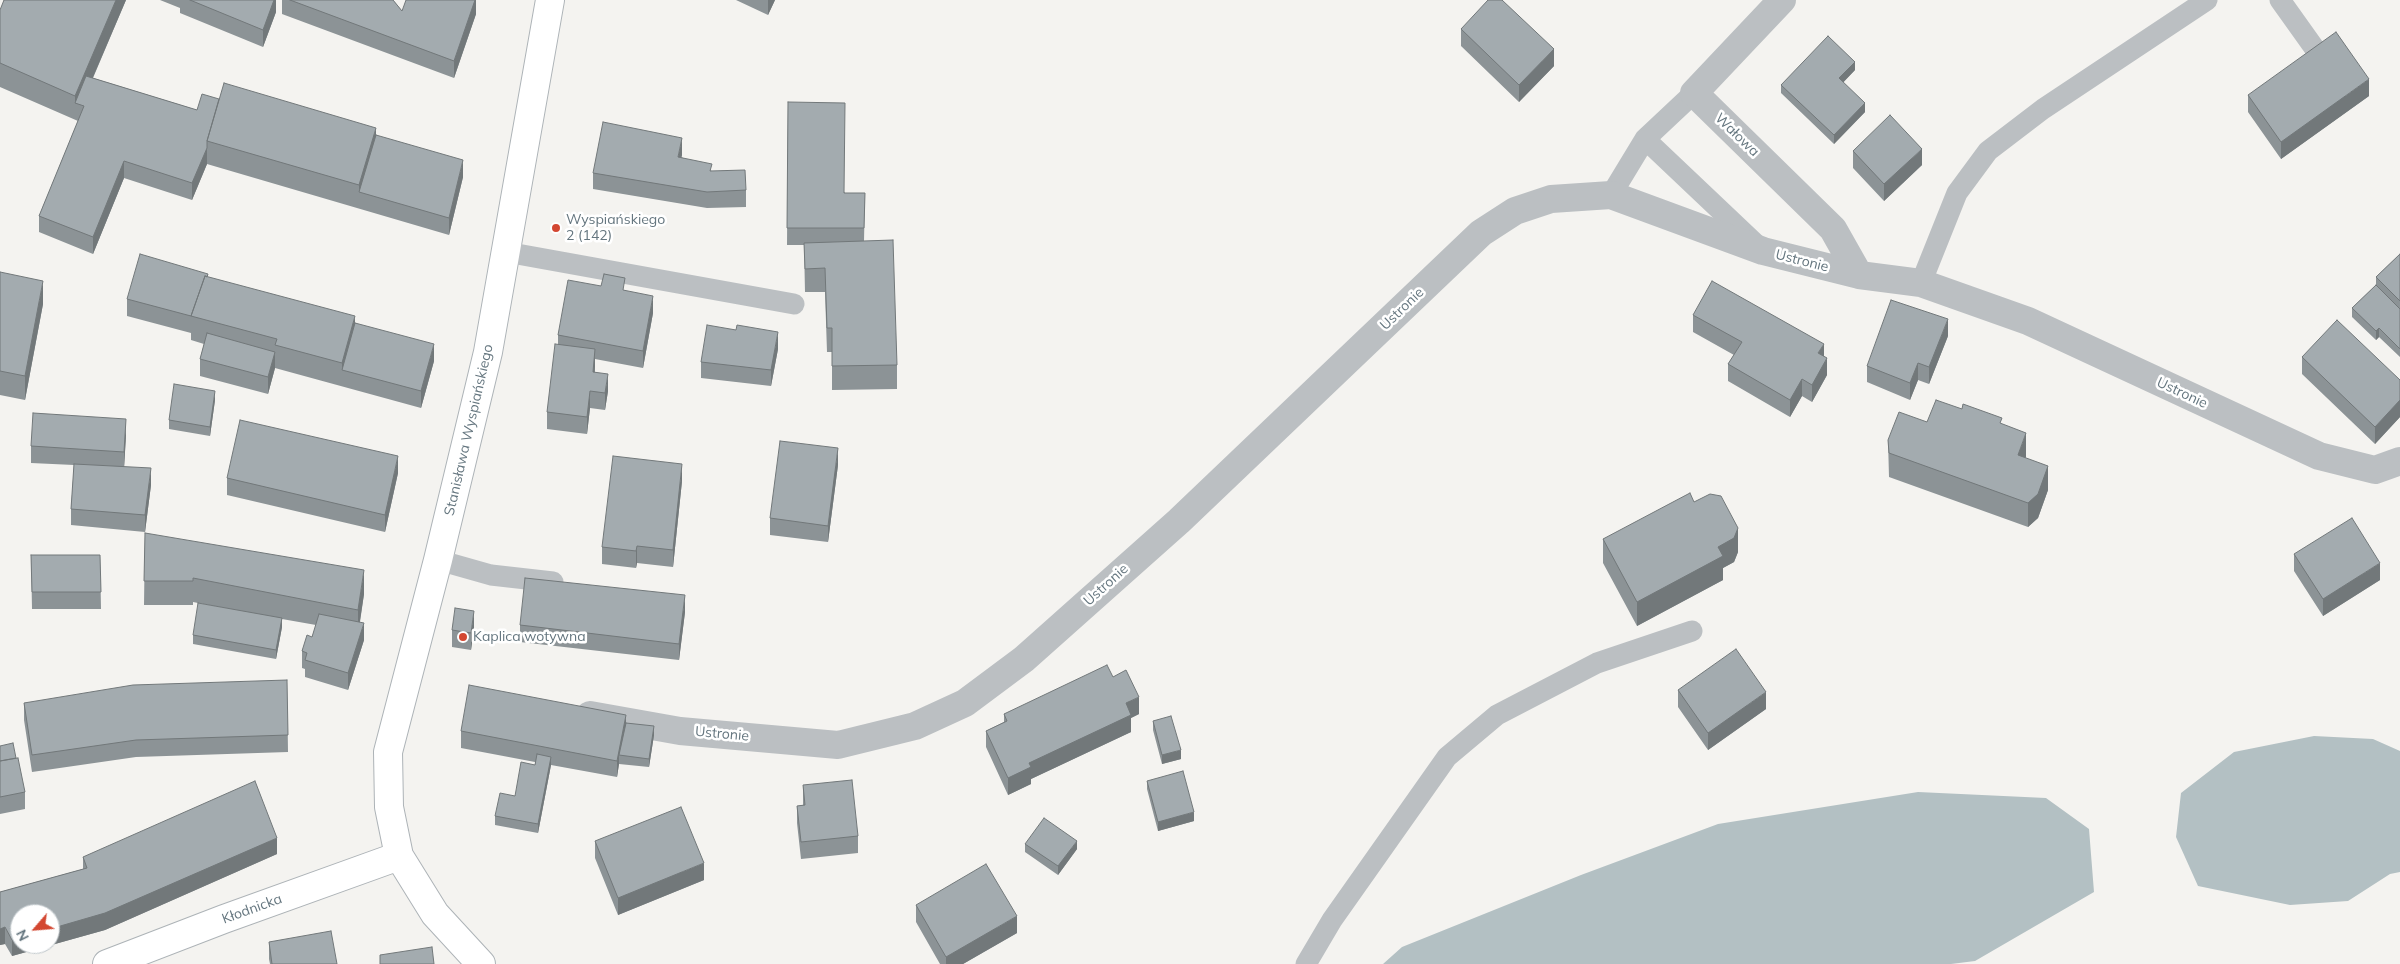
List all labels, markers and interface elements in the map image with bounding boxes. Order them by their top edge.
street label: Wałowa [1711,110,1763,160]
place label: Wyspiańskiego 2 (142) [566,212,665,244]
marker: Wyspiańskiego 2 (142) [550,222,562,234]
street label: Ustronie [1774,246,1830,276]
street label: Ustronie [1377,284,1427,334]
street label: Stanisława Wyspiańskiego [441,343,497,517]
street label: Ustronie [2154,374,2210,412]
street label: Ustronie [1080,561,1132,609]
place label: Kaplica wotywna [473,629,586,645]
marker: Kaplica wotywna [457,631,469,643]
street label: Ustronie [694,723,750,745]
street label: Kłodnicka [220,890,284,928]
north arrow [10,904,60,954]
text: N [12,927,33,944]

